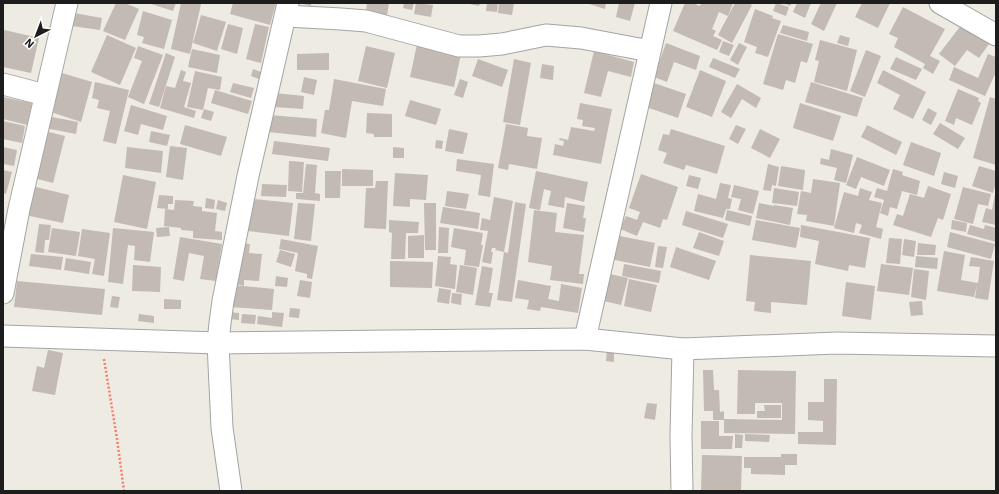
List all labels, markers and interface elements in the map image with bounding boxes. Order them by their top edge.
north arrow [16,16,56,56]
text: N [22,36,37,51]

